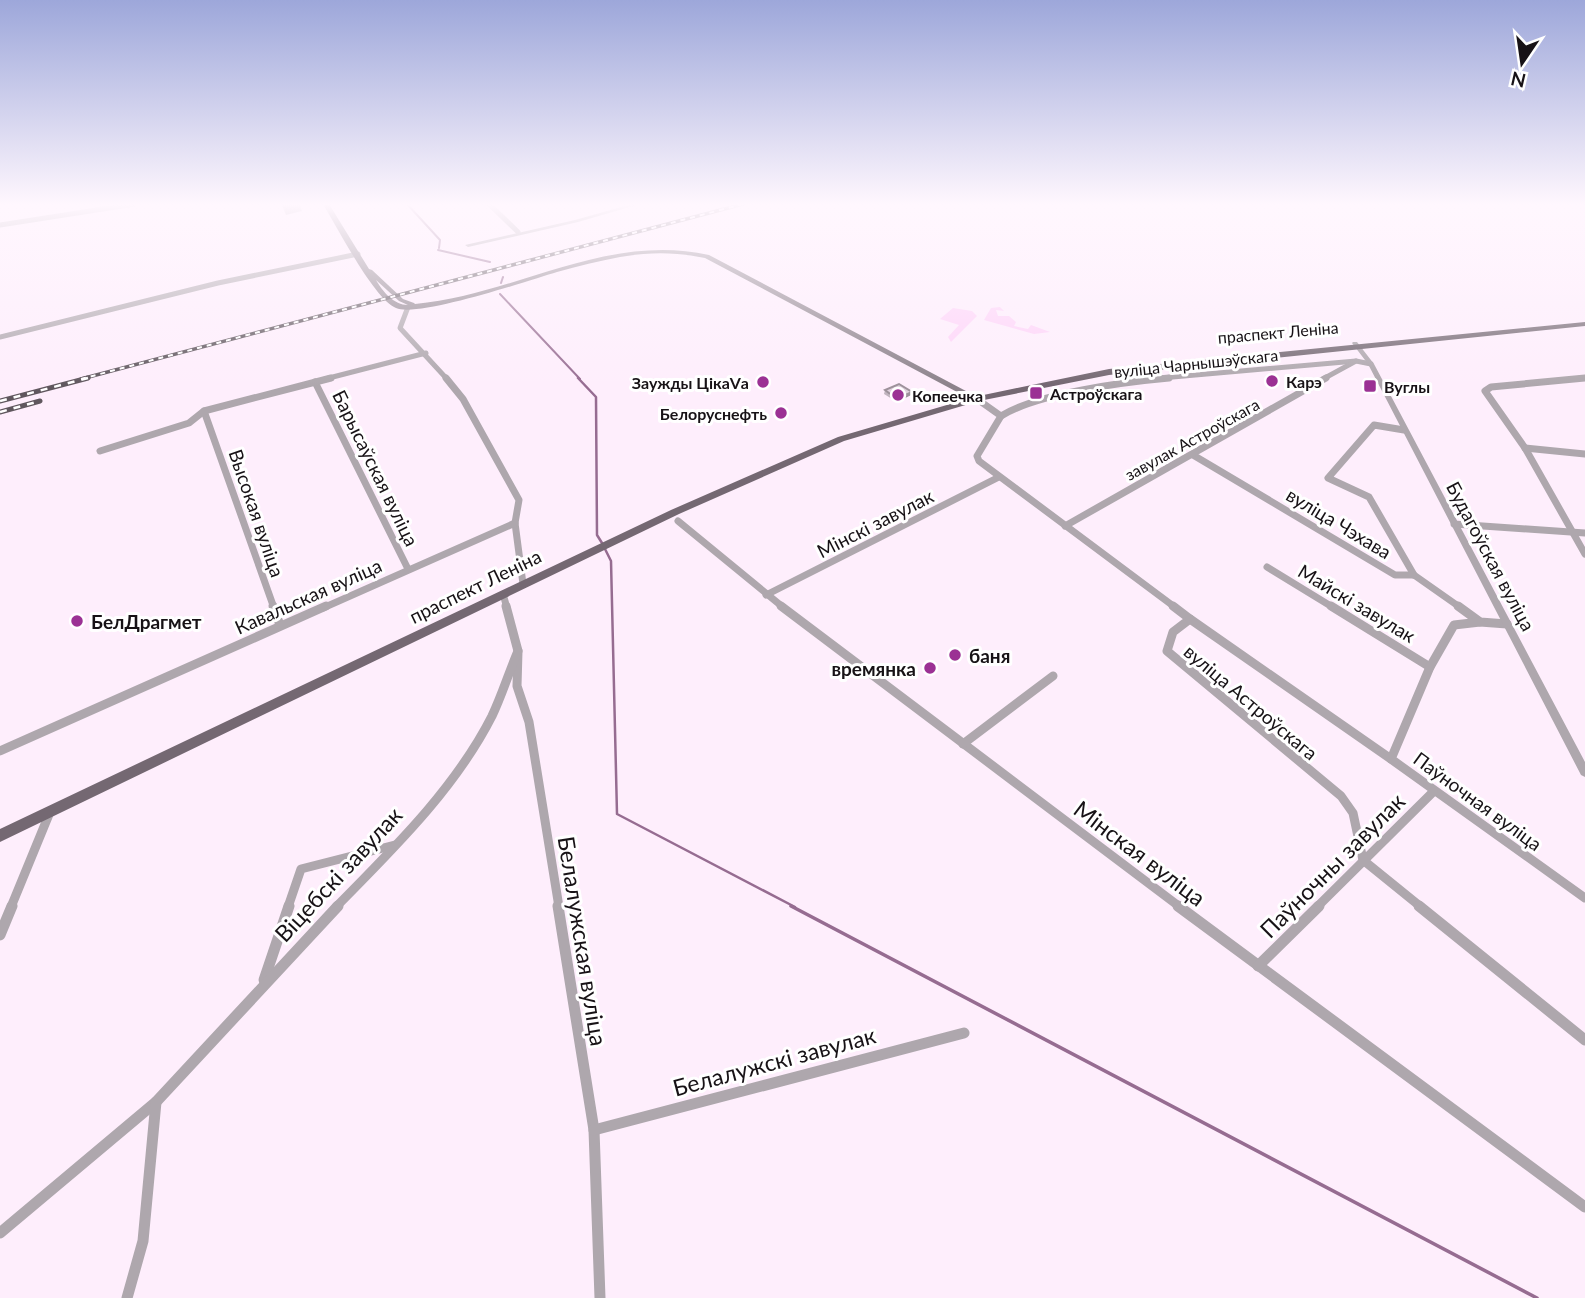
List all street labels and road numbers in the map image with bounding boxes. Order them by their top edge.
street label: праспект Леніна [1217,317,1339,347]
street label: вуліца Чарнышэўскага [1113,345,1279,381]
street label: Барысаўская вуліца [328,386,424,550]
street label: завулак Астроўскага [1122,394,1262,484]
street label: Высокая вуліца [224,446,290,580]
street label: Будагоўская вуліца [1442,477,1540,635]
street label: вуліца Чэхава [1282,483,1396,563]
street label: Мінскі завулак [813,484,937,562]
street label: праспект Леніна [405,544,545,628]
street label: Кавальская вуліца [231,553,385,639]
street label: Майскі завулак [1294,559,1420,647]
street label: вуліца Астроўскага [1180,640,1322,764]
street label: Паўночная вуліца [1409,747,1547,855]
street label: Паўночны завулак [1254,787,1410,943]
street label: Мінская вуліца [1069,794,1211,912]
street label: Віцебскі завулак [268,801,408,947]
street label: Белалужская вуліца [553,834,613,1048]
street label: Белалужскі завулак [669,1020,879,1102]

